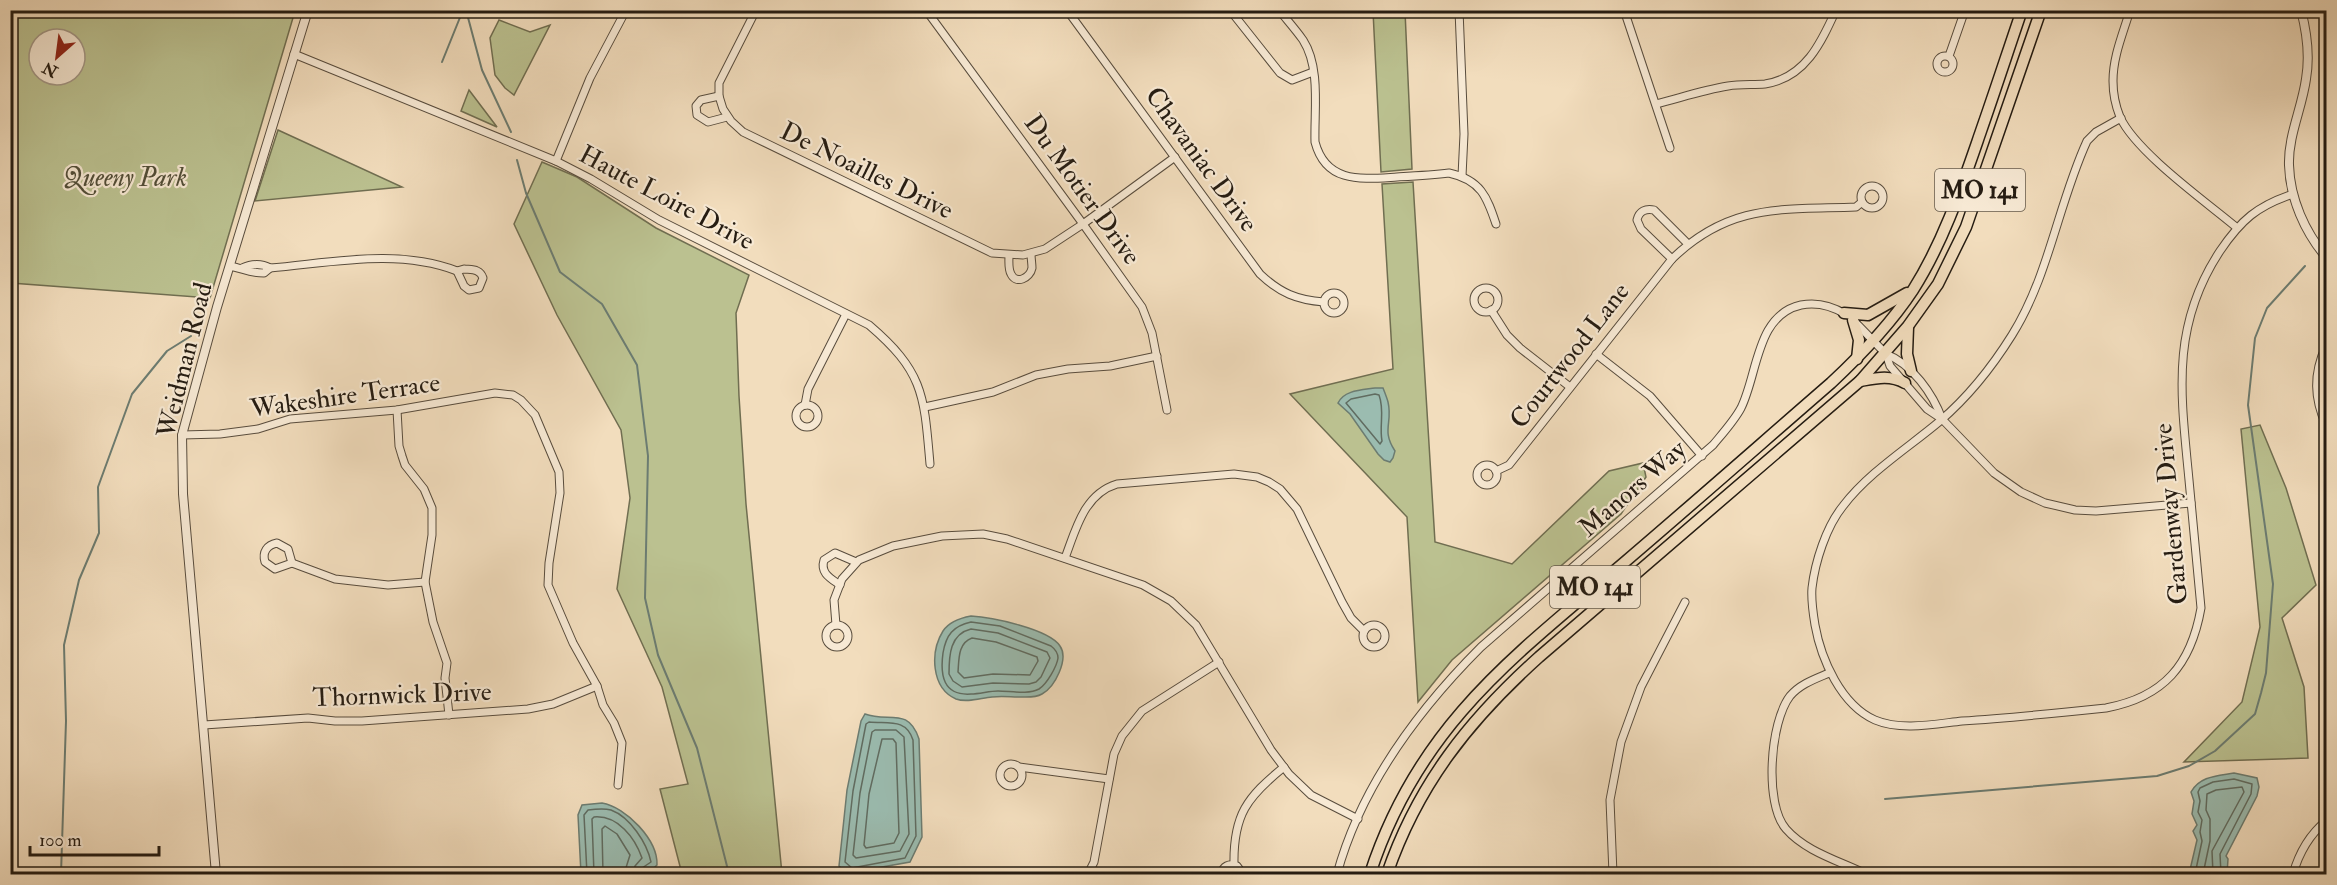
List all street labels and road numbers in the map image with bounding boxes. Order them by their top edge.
street label: Chavaniac Drive [1138,81,1265,238]
street label: Du Motier Drive [1017,108,1148,271]
street label: De Noailles Drive [775,115,958,227]
street label: Haute Loire Drive [573,138,760,258]
road number: MO 141 [1935,169,2025,211]
street label: Courtwood Lane [1503,276,1637,435]
street label: Weidman Road [150,279,220,442]
street label: Wakeshire Terrace [247,367,442,425]
street label: Gardenway Drive [2147,422,2195,606]
street label: Manors Way [1572,433,1693,544]
road number: MO 141 [1550,566,1640,608]
street label: Thornwick Drive [312,676,492,714]

